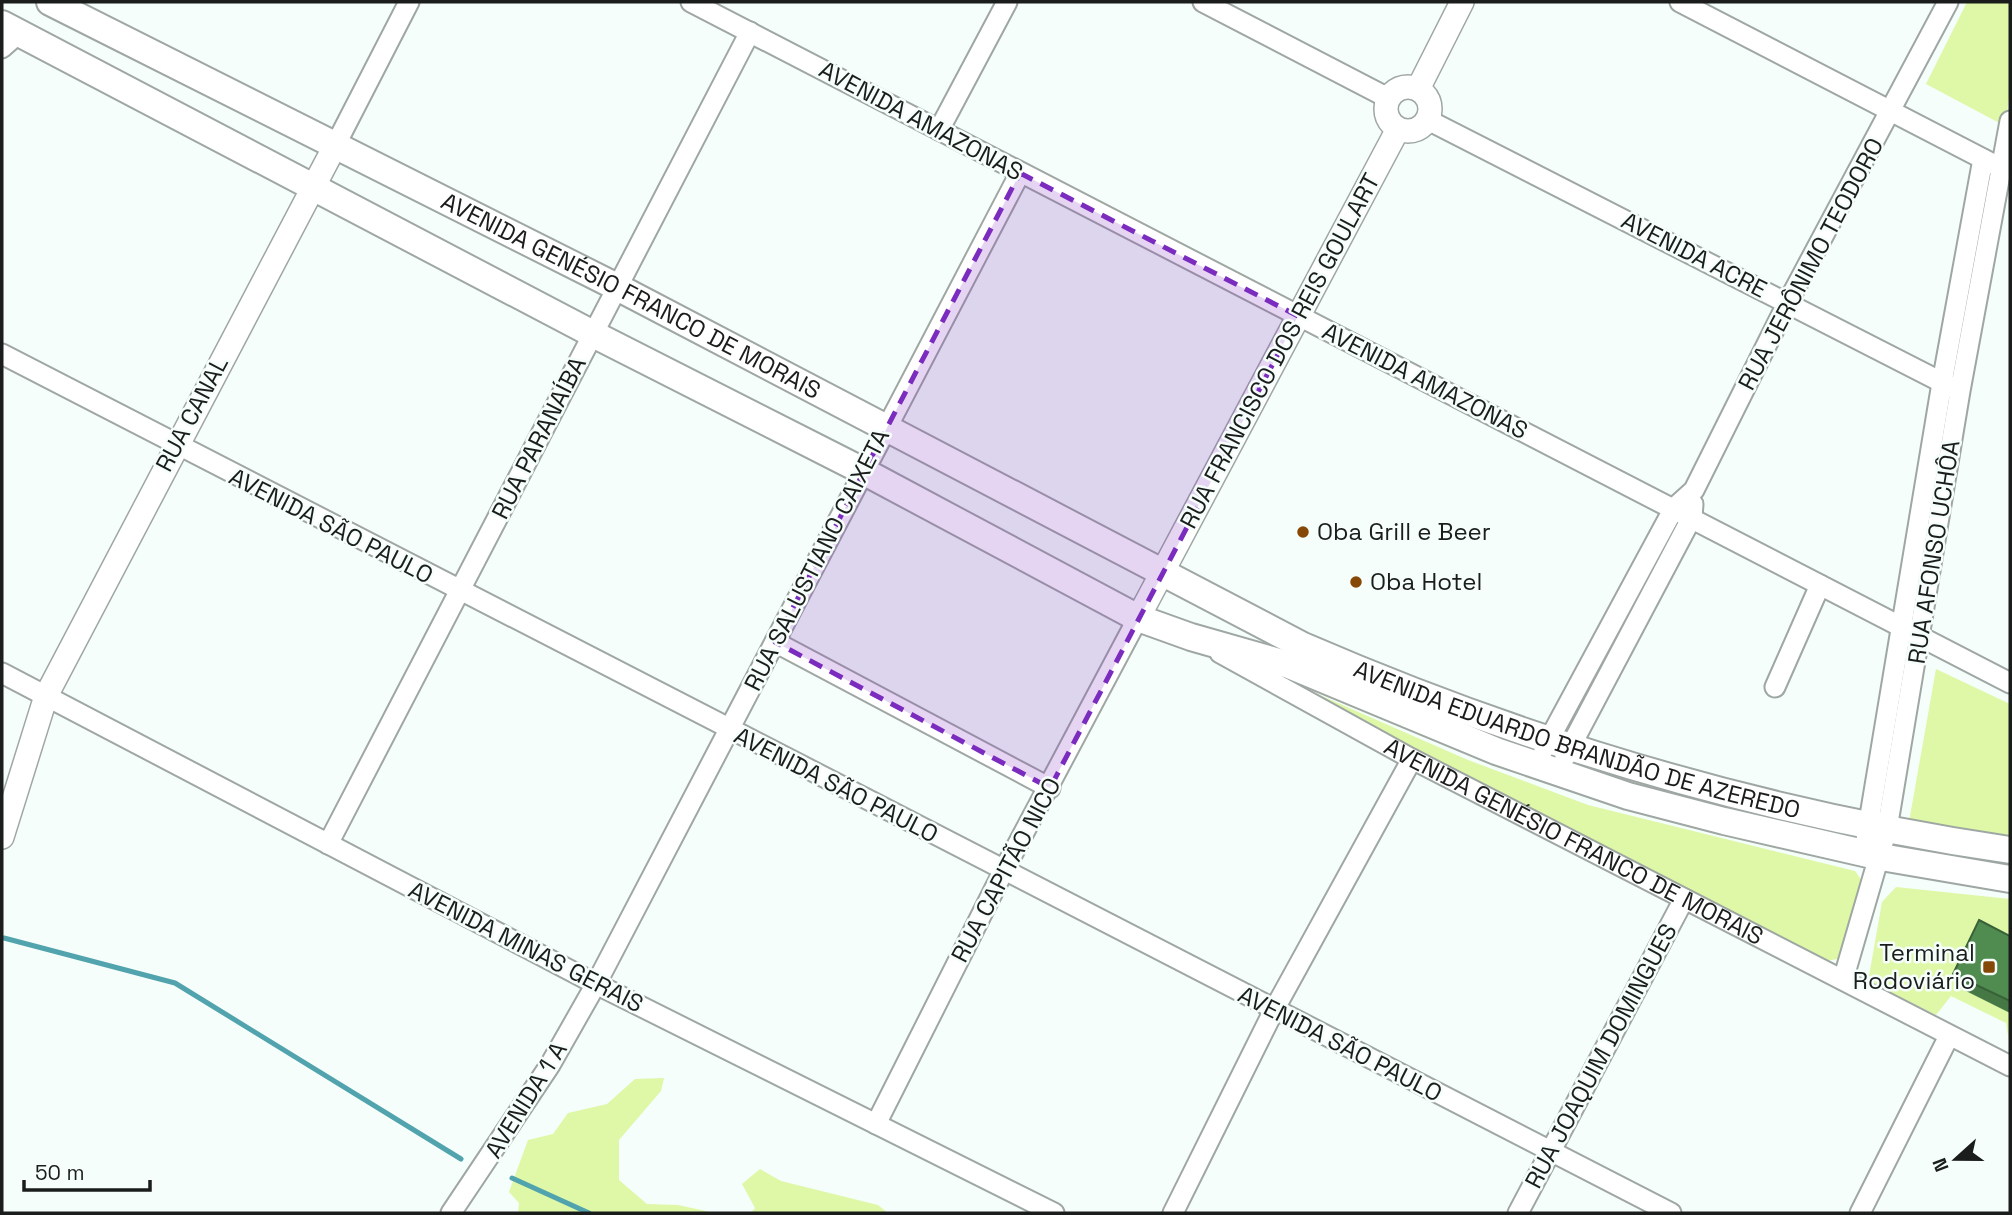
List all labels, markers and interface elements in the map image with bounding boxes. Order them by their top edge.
street label: AVENIDA AMAZONAS [814,54,1029,187]
street label: RUA JERÔNIMO TEODORO [1731,132,1890,395]
street label: RUA FRANCISCO DOS REIS GOULART [1172,168,1387,534]
street label: AVENIDA GENÉSIO FRANCO DE MORAIS [436,185,826,406]
street label: AVENIDA ACRE [1616,205,1772,305]
street label: AVENIDA AMAZONAS [1317,315,1533,446]
street label: RUA CANAL [148,351,235,477]
street label: RUA PARANAÍBA [484,351,593,524]
street label: RUA SALUSTIANO CAIXETA [737,424,896,696]
street label: RUA AFONSO UCHÔA [1900,438,1967,666]
street label: AVENIDA SÃO PAULO [224,461,438,590]
place label: Oba Grill e Beer [1317,516,1491,547]
marker: Oba Grill e Beer [1295,524,1311,540]
place label: Oba Hotel [1370,566,1482,597]
marker: Oba Hotel [1348,574,1364,590]
street label: AVENIDA EDUARDO BRANDÃO DE AZEREDO [1349,653,1803,825]
street label: AVENIDA SÃO PAULO [729,720,943,849]
street label: AVENIDA GENÉSIO FRANCO DE MORAIS [1379,731,1769,952]
street label: RUA CAPITÃO NICO [944,772,1067,968]
street label: AVENIDA MINAS GERAIS [404,874,649,1019]
street label: RUA JOAQUIM DOMINGUES [1517,918,1684,1194]
place label: Terminal Rodoviário [1853,937,1975,996]
marker: Terminal Rodoviário [1981,959,1997,975]
street label: AVENIDA SÃO PAULO [1233,979,1447,1108]
street label: AVENIDA 1 A [478,1036,574,1164]
north arrow [1921,1124,1991,1194]
scale bar [24,1148,150,1192]
text: N [1927,1154,1955,1175]
text: 50 m [35,1159,85,1186]

